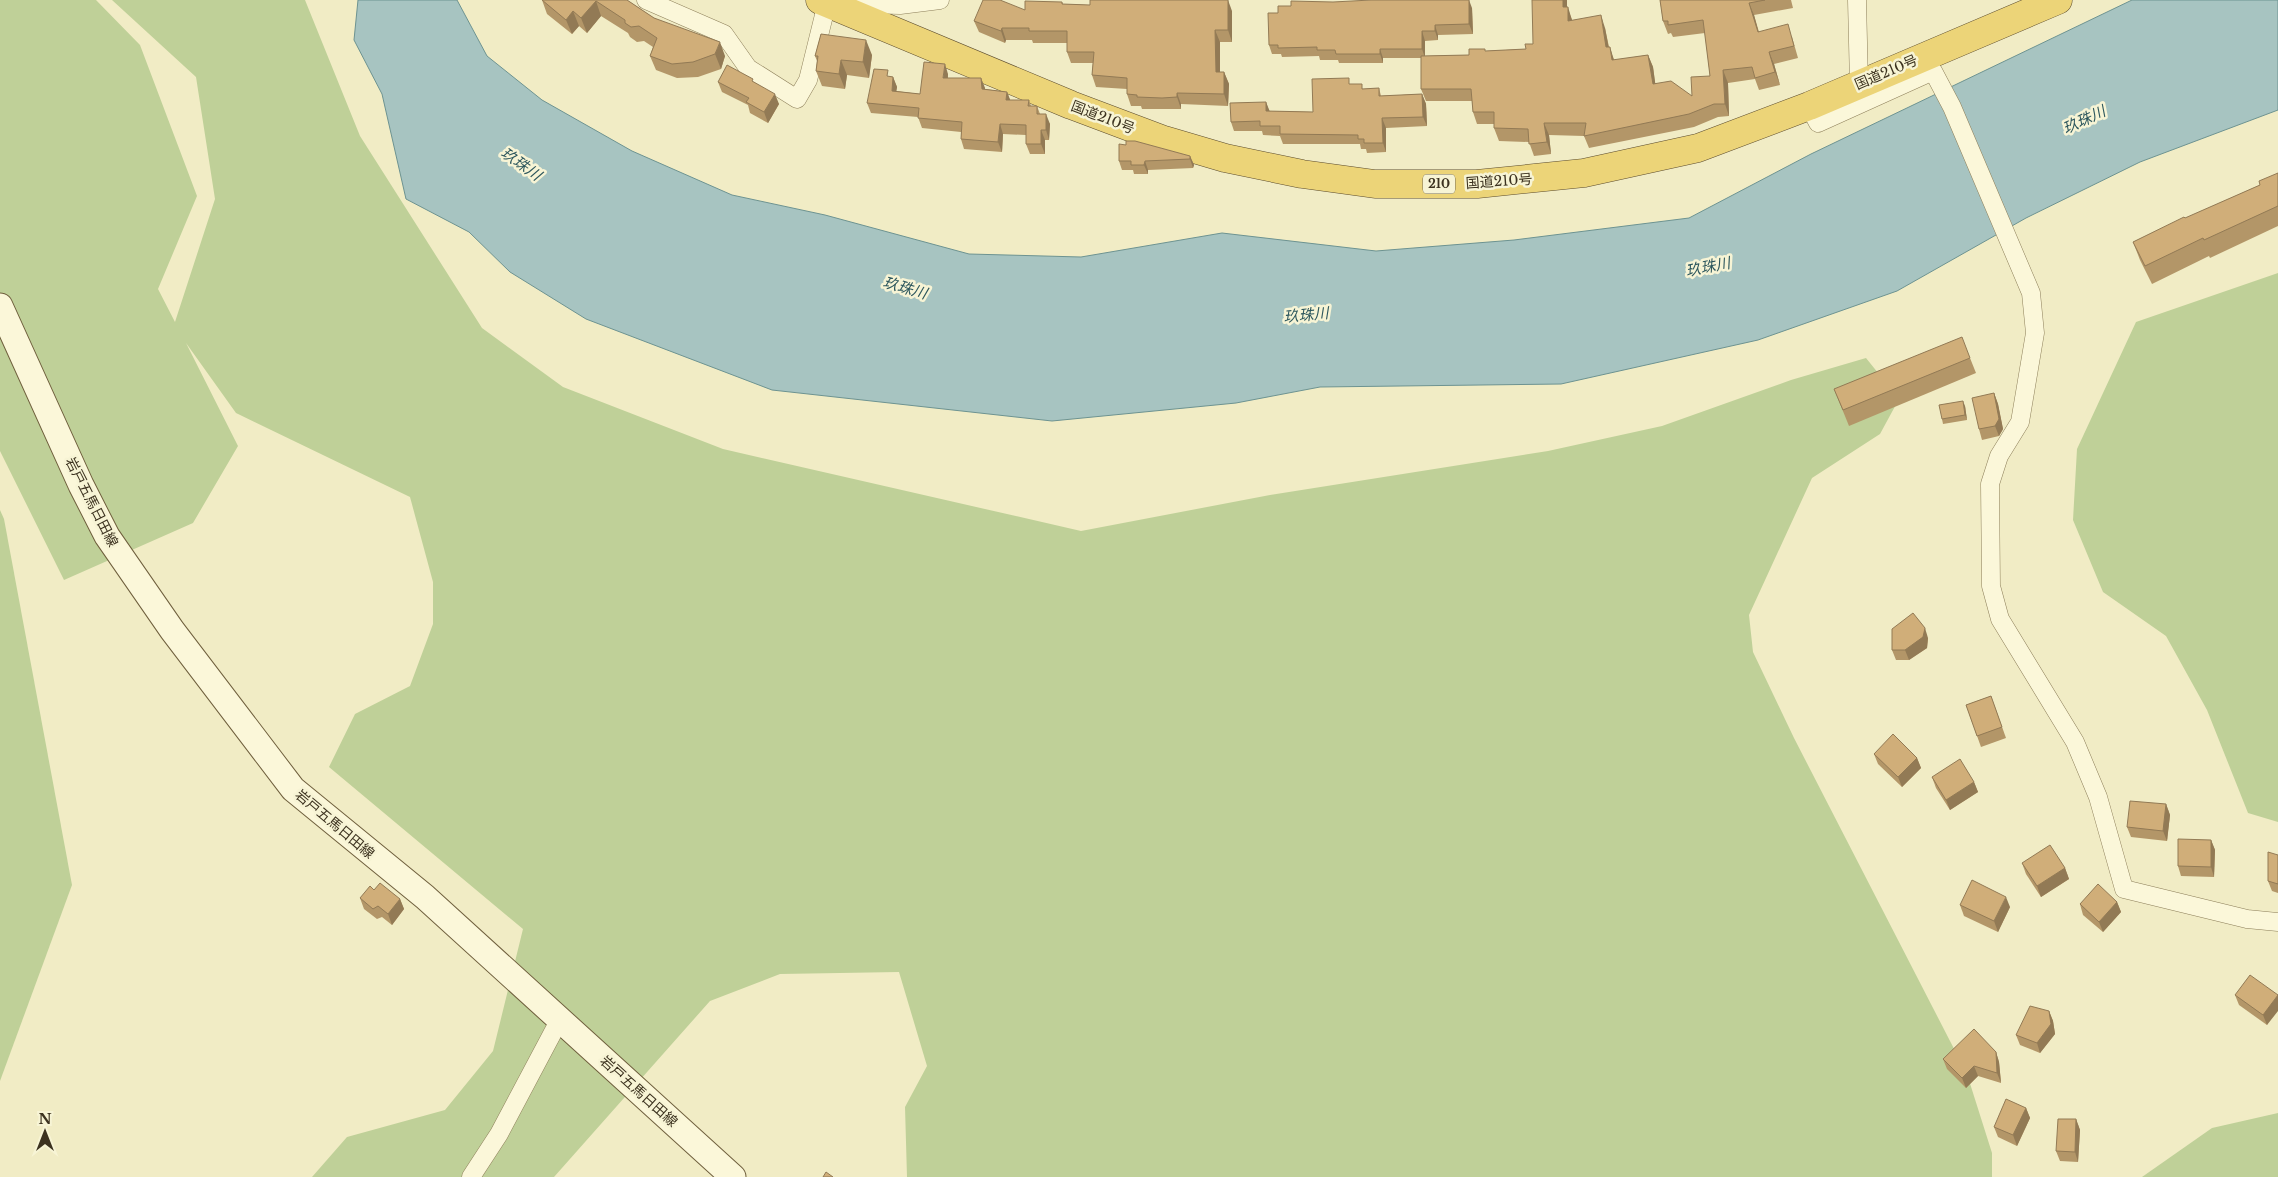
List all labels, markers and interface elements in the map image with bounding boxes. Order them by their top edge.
street label: 国道210号 [1852,51,1920,93]
street label: 国道210号 [1069,97,1137,137]
water label: 玖珠川 [2059,101,2110,138]
water label: 玖珠川 [497,143,547,185]
street label: 国道210号 [1465,170,1533,192]
road number: 210 [1423,174,1455,193]
water label: 玖珠川 [1684,253,1734,280]
water label: 玖珠川 [881,272,931,303]
water label: 玖珠川 [1283,303,1331,326]
street label: 岩戸五馬日田線 [62,454,122,550]
street label: 岩戸五馬日田線 [292,786,378,862]
street label: 岩戸五馬日田線 [597,1052,681,1130]
north arrow [20,1107,70,1157]
text: N [38,1110,52,1128]

